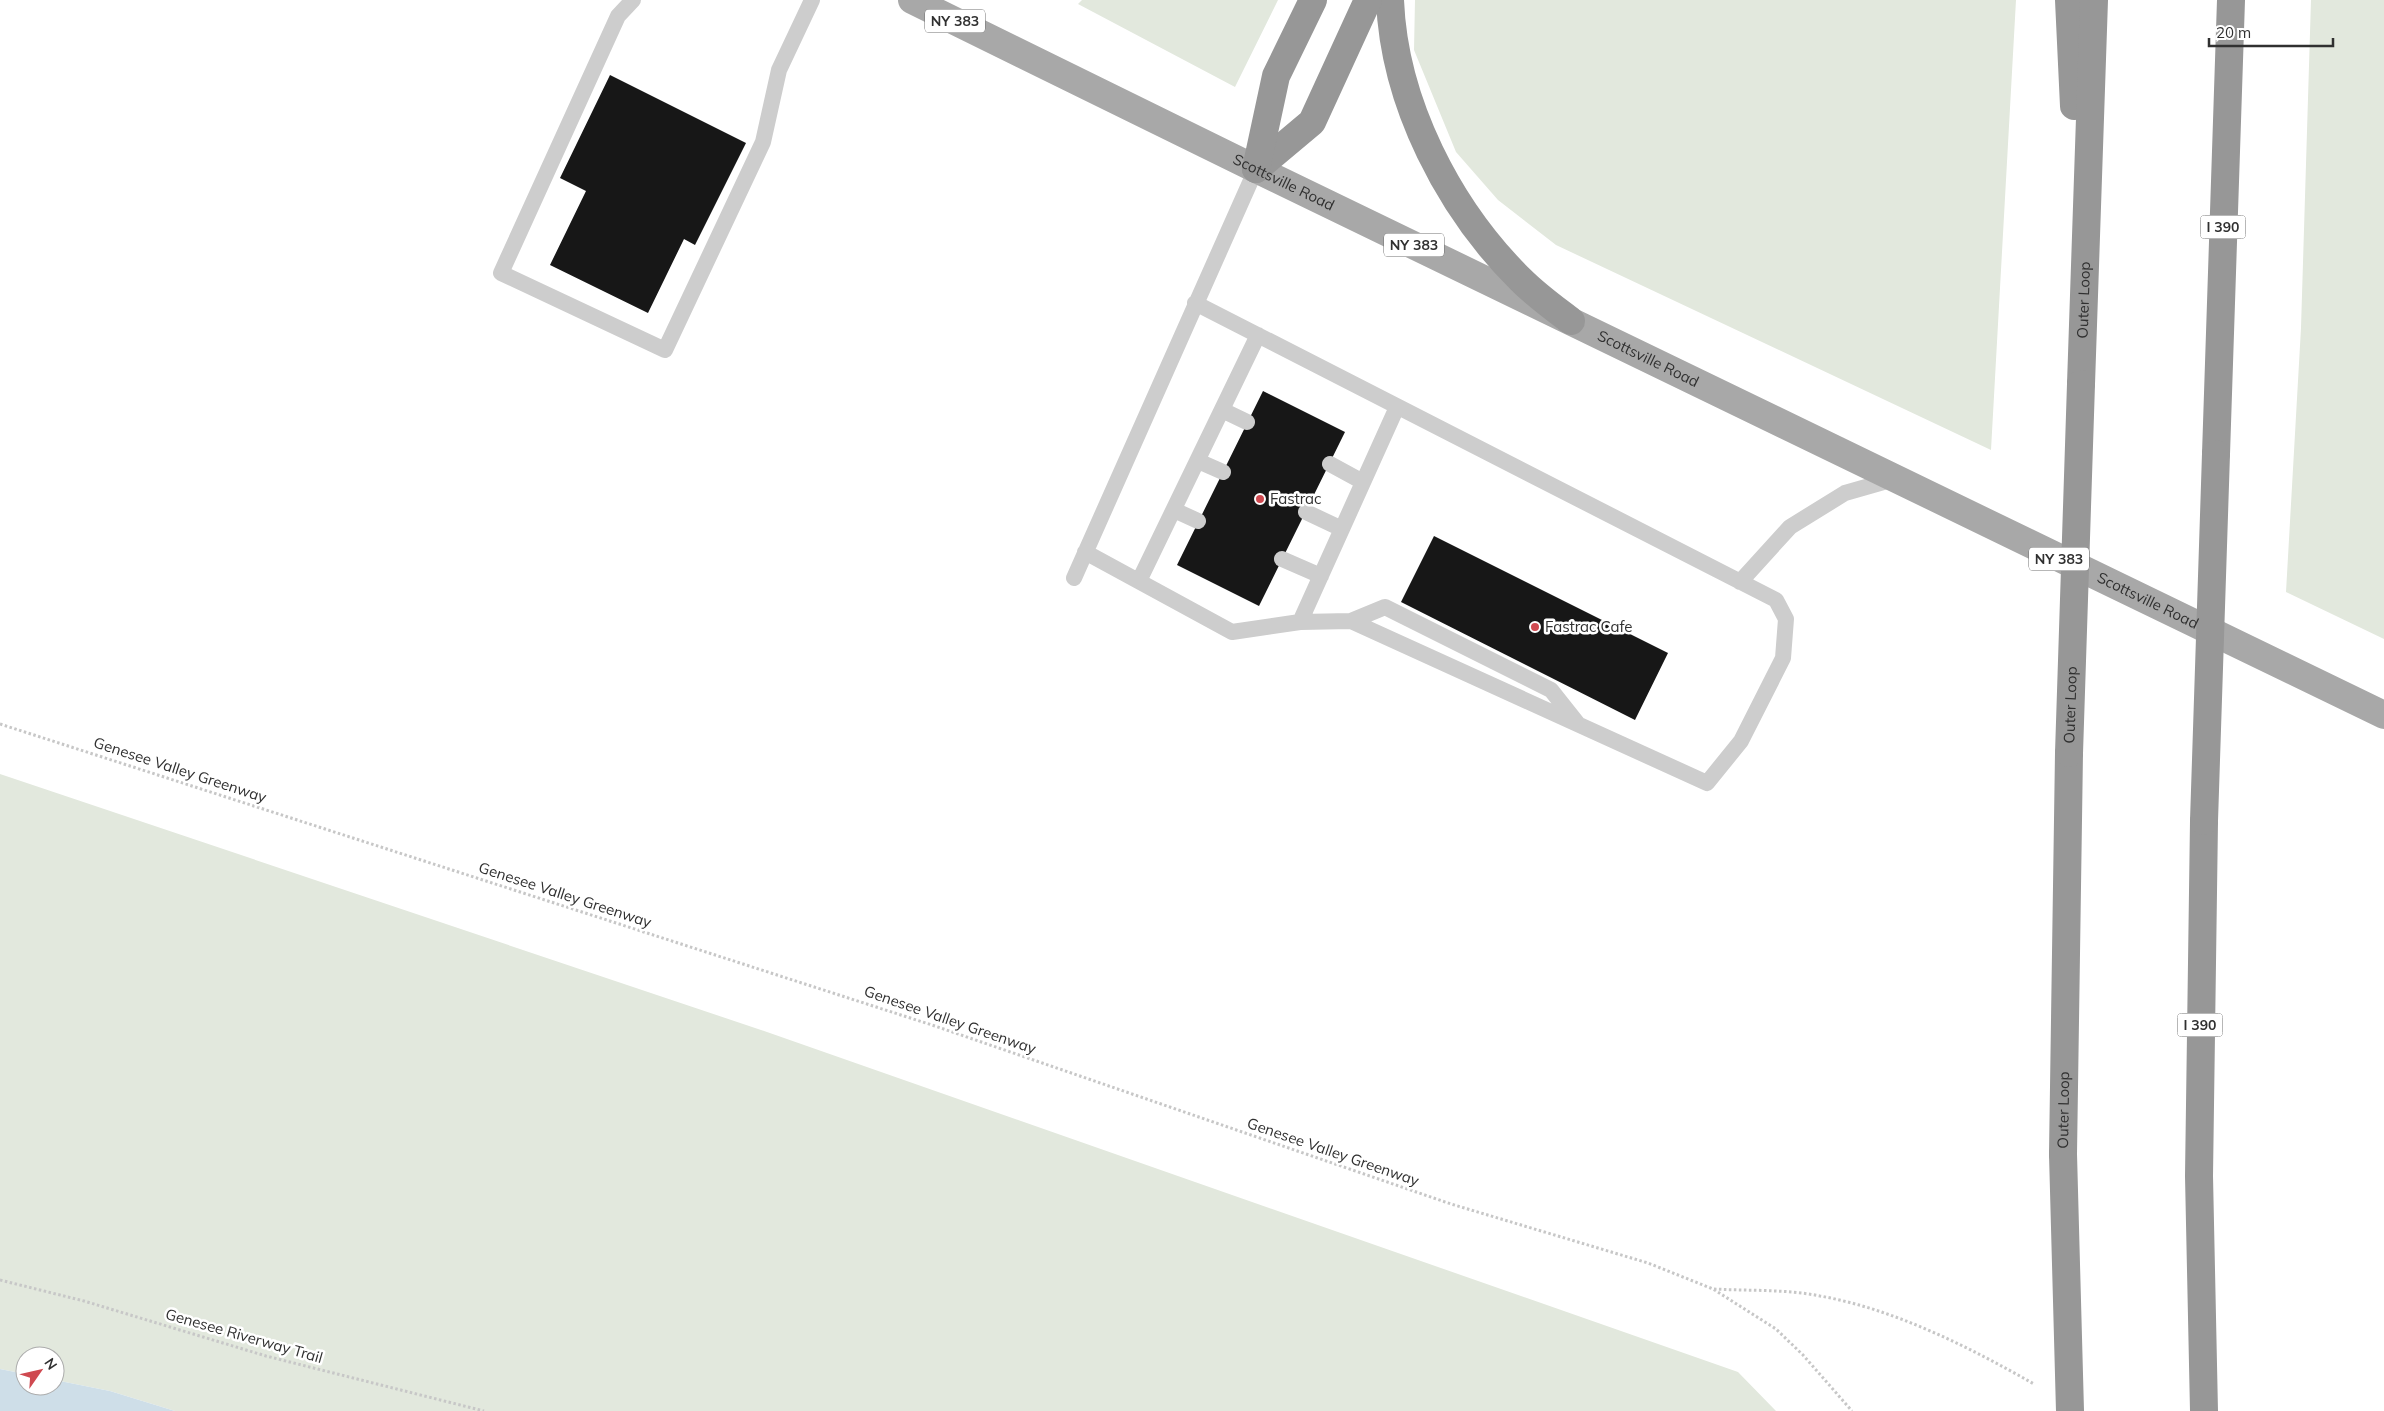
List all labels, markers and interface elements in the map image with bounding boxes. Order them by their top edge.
road number: NY 383 [925,10,985,32]
scale bar [2209,15,2333,47]
text: 20 m [2216,23,2251,42]
street label: Scottsville Road [1230,149,1338,215]
road number: I 390 [2200,216,2246,238]
road number: NY 383 [1384,234,1444,256]
street label: Outer Loop [2073,261,2094,339]
street label: Scottsville Road [1595,326,1702,391]
place label: Fastrac [1270,489,1322,508]
marker: Fastrac [1254,493,1266,505]
road number: NY 383 [2029,548,2089,570]
street label: Scottsville Road [2094,568,2202,633]
place label: Fastrac Cafe [1545,617,1633,636]
marker: Fastrac Cafe [1529,621,1541,633]
street label: Outer Loop [2059,666,2081,744]
street label: Genesee Valley Greenway [91,733,269,806]
street label: Genesee Valley Greenway [476,858,654,931]
street label: Genesee Valley Greenway [862,981,1039,1058]
road number: I 390 [2178,1014,2222,1036]
street label: Outer Loop [2053,1071,2073,1149]
street label: Genesee Valley Greenway [1245,1113,1422,1190]
street label: Genesee Riverway Trail [163,1304,325,1367]
north arrow [15,1346,65,1396]
text: N [40,1354,61,1373]

